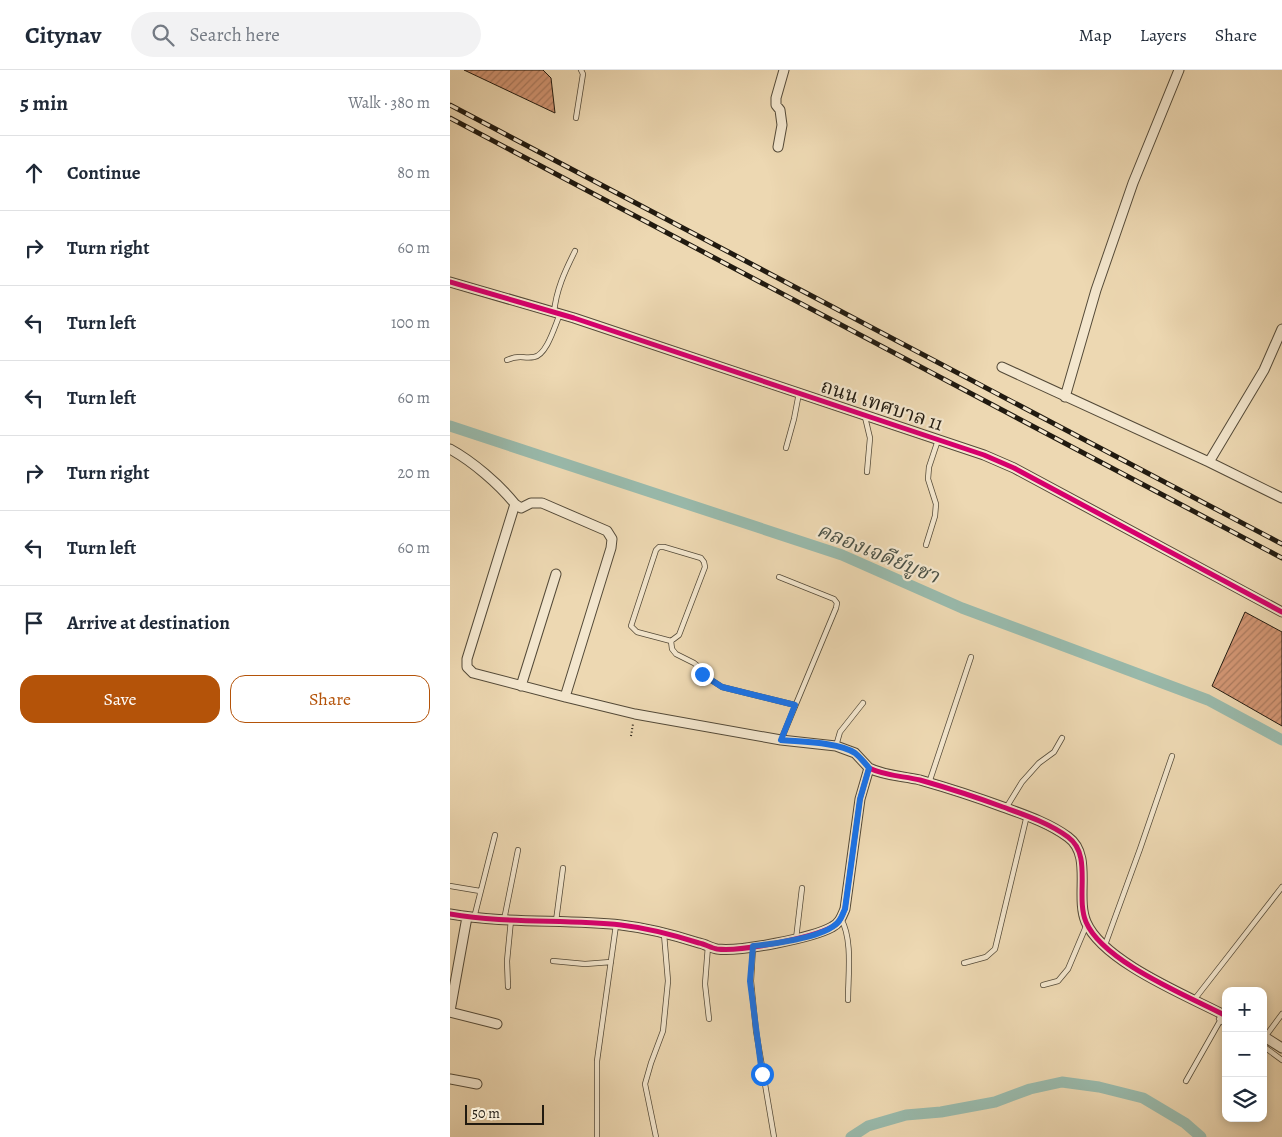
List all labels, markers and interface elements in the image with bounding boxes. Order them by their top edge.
search box [131,12,481,57]
text: Citynav [25,19,101,51]
icon: search [149,21,177,49]
text: Search here [189,22,280,48]
text: Map [1079,23,1112,47]
text: Layers [1140,23,1187,47]
text: Share [1215,23,1257,47]
text: 5 min [20,89,68,117]
text: Walk · 380 m [348,92,430,114]
icon: ahead [20,159,48,187]
text: Continue [67,160,141,186]
text: 80 m [397,162,430,184]
icon: right [20,234,48,262]
text: Turn right [67,235,149,261]
text: 60 m [398,237,430,259]
icon: left [20,309,48,337]
text: Turn left [67,310,136,336]
text: 100 m [391,312,430,334]
street label: ถนน เทศบาล 11 [817,372,947,438]
icon: left [20,384,48,412]
text: Turn left [67,385,136,411]
text: 60 m [398,387,430,409]
icon: right [20,459,48,487]
text: Turn right [67,460,149,486]
text: 20 m [397,462,430,484]
water label: คลองเจดีย์บูชา [813,516,944,590]
icon: left [20,534,48,562]
text: Turn left [67,535,136,561]
text: 60 m [398,537,430,559]
icon: arrive [20,609,48,637]
text: Arrive at destination [67,610,230,636]
route end [691,663,714,686]
button: Save [20,675,220,723]
button: Share [230,675,430,723]
map controls [1222,987,1267,1122]
button: + [1222,987,1267,1032]
button: − [1222,1032,1267,1077]
route start [751,1063,774,1086]
button: layers [1222,1077,1267,1122]
scale bar [465,1102,544,1125]
text: 50 m [472,1104,500,1123]

